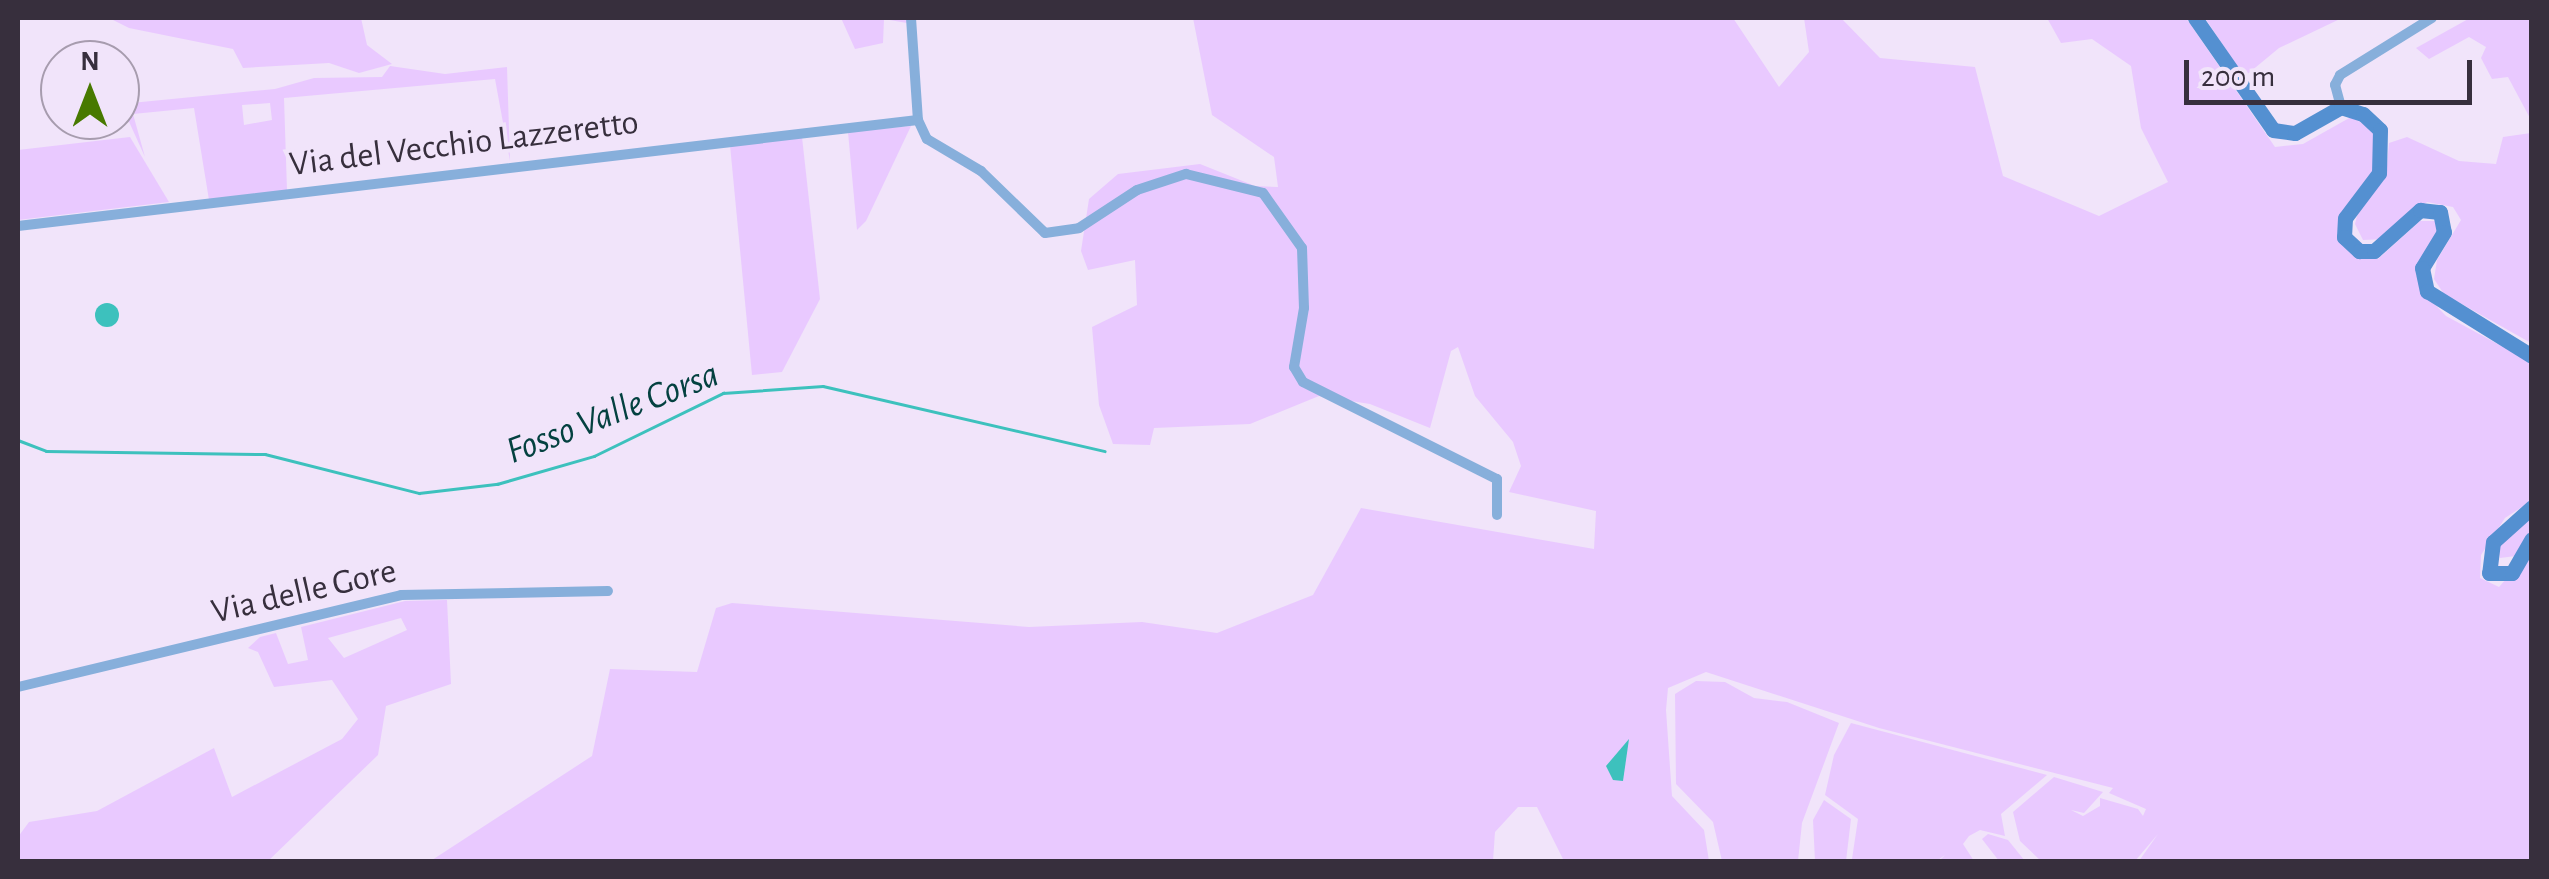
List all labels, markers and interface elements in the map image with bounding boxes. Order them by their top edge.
north arrow [40,40,140,140]
scale bar [2189,40,2476,102]
text: N [80,48,100,76]
text: 200 m [2201,62,2275,92]
street label: Via del Vecchio Lazzeretto [287,102,641,186]
water label: Fosso Valle Corsa [500,353,726,475]
street label: Via delle Gore [208,550,400,634]

